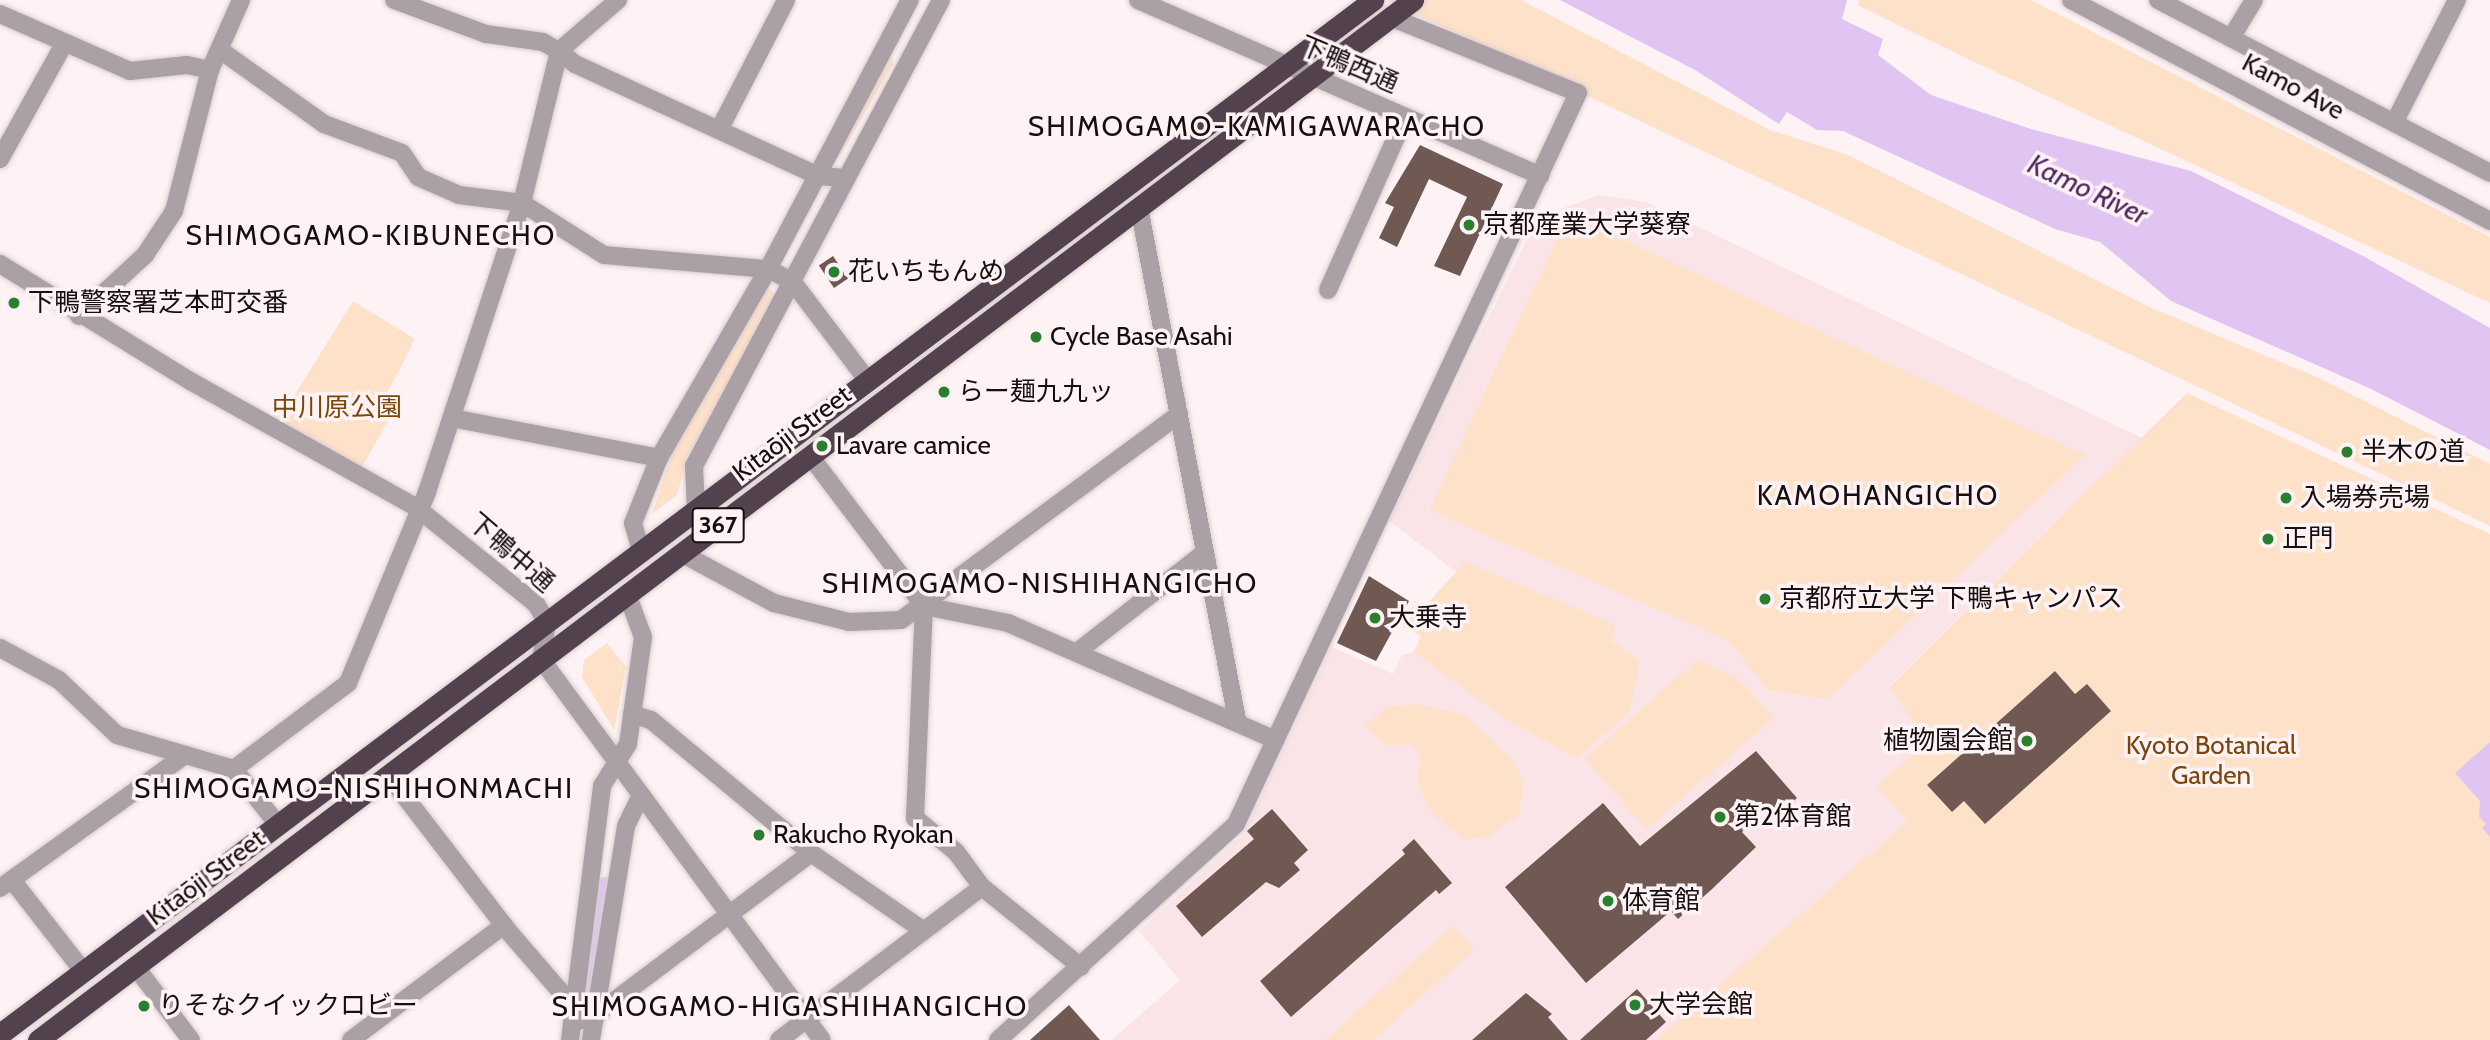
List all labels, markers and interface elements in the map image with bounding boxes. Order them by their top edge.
street label: 下鴨西通 [1295,30,1403,100]
street label: Kamo Ave [2237,47,2349,127]
district label: SHIMOGAMO-KAMIGAWARACHO [1031,109,1483,143]
water label: Kamo River [2023,147,2153,231]
place label: 京都産業大学葵寮 [1483,209,1691,241]
marker: 京都産業大学葵寮 [1461,217,1477,233]
district label: SHIMOGAMO-KIBUNECHO [188,218,554,252]
place label: 花いちもんめ [848,256,1004,288]
marker: 花いちもんめ [826,264,842,280]
place label: 下鴨警察署芝本町交番 [28,287,288,319]
marker: 下鴨警察署芝本町交番 [6,295,22,311]
place label: Cycle Base Asahi [1050,321,1232,353]
marker: Cycle Base Asahi [1028,329,1044,345]
place label: らー麺九九ッ [958,376,1114,408]
street label: Kitaōji Street [727,379,857,489]
marker: らー麺九九ッ [936,384,952,400]
park label: 中川原公園 [272,392,402,424]
place label: Lavare camice [836,430,991,462]
place label: 半木の道 [2361,436,2465,468]
marker: Lavare camice [814,438,830,454]
marker: 半木の道 [2339,444,2355,460]
district label: KAMOHANGICHO [1758,478,1998,512]
place label: 入場券売場 [2300,482,2430,514]
marker: 入場券売場 [2278,490,2294,506]
road number: 367 [690,504,746,546]
street label: 下鴨中通 [462,507,560,599]
place label: 正門 [2282,523,2334,555]
marker: 正門 [2260,531,2276,547]
district label: SHIMOGAMO-NISHIHANGICHO [825,566,1255,600]
place label: 京都府立大学 下鴨キャンパス [1779,583,2123,615]
marker: 京都府立大学 下鴨キャンパス [1757,591,1773,607]
place label: 大乗寺 [1389,602,1467,634]
marker: 大乗寺 [1367,610,1383,626]
place label: 植物園会館 [1883,725,2013,757]
park label: Kyoto Botanical Garden [2126,730,2296,792]
marker: 植物園会館 [2019,733,2035,749]
district label: SHIMOGAMO-NISHIHONMACHI [137,771,571,805]
place label: 第2体育館 [1734,801,1852,833]
marker: 第2体育館 [1712,809,1728,825]
place label: Rakucho Ryokan [773,819,954,851]
street label: Kitaōji Street [141,823,271,933]
marker: Rakucho Ryokan [751,827,767,843]
place label: 体育館 [1622,885,1700,917]
marker: 体育館 [1600,893,1616,909]
district label: SHIMOGAMO-HIGASHIHANGICHO [555,989,1025,1023]
place label: 大学会館 [1649,989,1753,1021]
place label: りそなクイックロビー [158,990,418,1022]
marker: 大学会館 [1627,997,1643,1013]
marker: りそなクイックロビー [136,998,152,1014]

